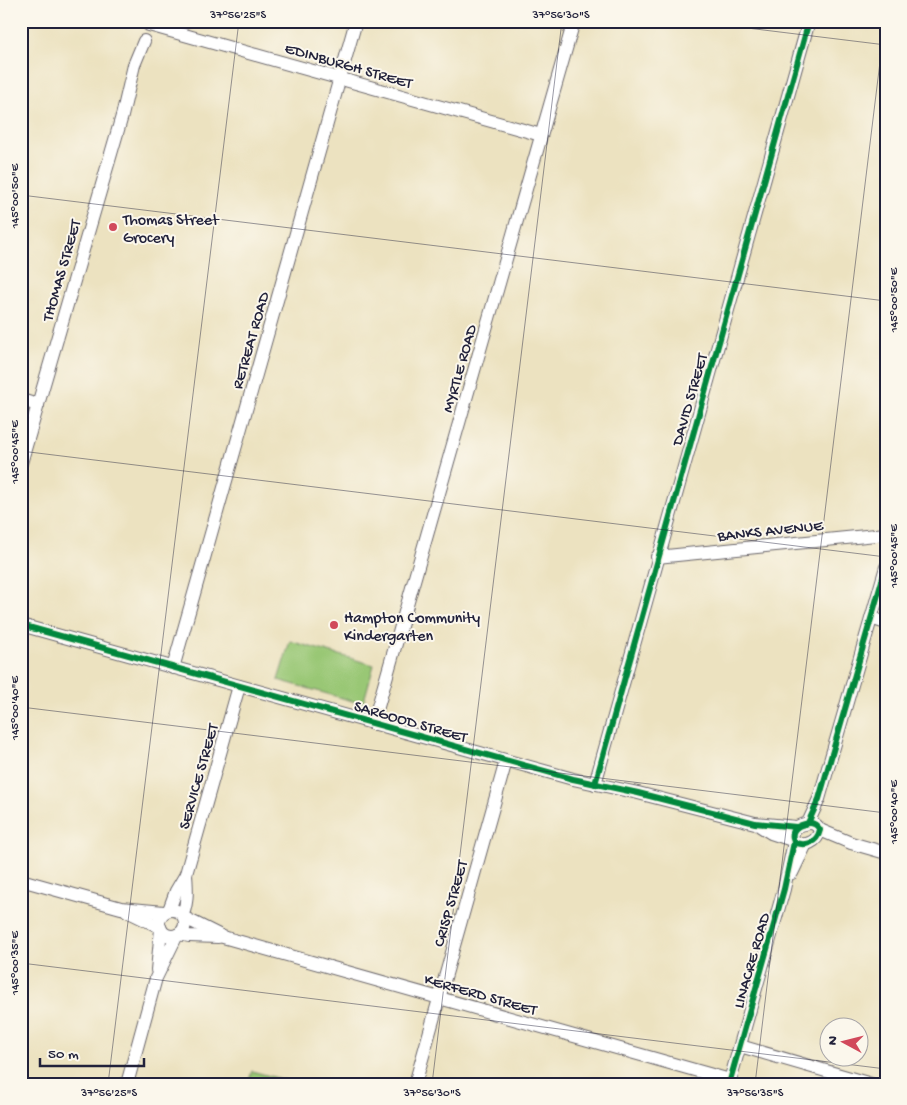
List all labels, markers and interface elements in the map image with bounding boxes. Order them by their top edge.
text: 37°56'25"S [209,9,266,23]
text: 37°56'30"S [532,9,590,23]
street label: EDINBURGH STREET [282,40,415,95]
text: 145°00'50"E [9,163,23,229]
place label: Thomas Street Grocery [122,212,220,249]
street label: THOMAS STREET [40,217,87,325]
marker: Thomas Street Grocery [107,221,119,233]
text: 145°00'50"E [888,267,902,333]
street label: RETREAT ROAD [229,290,275,392]
street label: MYRTLE ROAD [440,322,483,415]
street label: DAVID STREET [669,351,714,449]
text: 145°00'45"E [9,420,23,485]
street label: BANKS AVENUE [716,517,825,548]
text: 145°00'45"E [888,524,902,589]
place label: Hampton Community Kindergarten [344,610,480,647]
marker: Hampton Community Kindergarten [328,619,340,631]
text: 145°00'40"E [9,676,23,741]
street label: SARGOOD STREET [351,698,470,749]
street label: SERVICE STREET [176,721,225,832]
text: 145°00'40"E [888,780,902,845]
street label: CRISP STREET [431,858,474,949]
street label: LINACRE ROAD [731,911,776,1011]
text: 145°00'35"E [9,931,23,996]
street label: KERFERD STREET [422,971,539,1022]
north arrow [820,1018,870,1068]
scale bar [40,1035,144,1067]
text: N [825,1035,843,1046]
text: 50 m [48,1046,79,1064]
text: 37°56'25"S [80,1087,137,1101]
text: 37°56'30"S [403,1087,461,1101]
text: 37°56'35"S [726,1087,784,1101]

